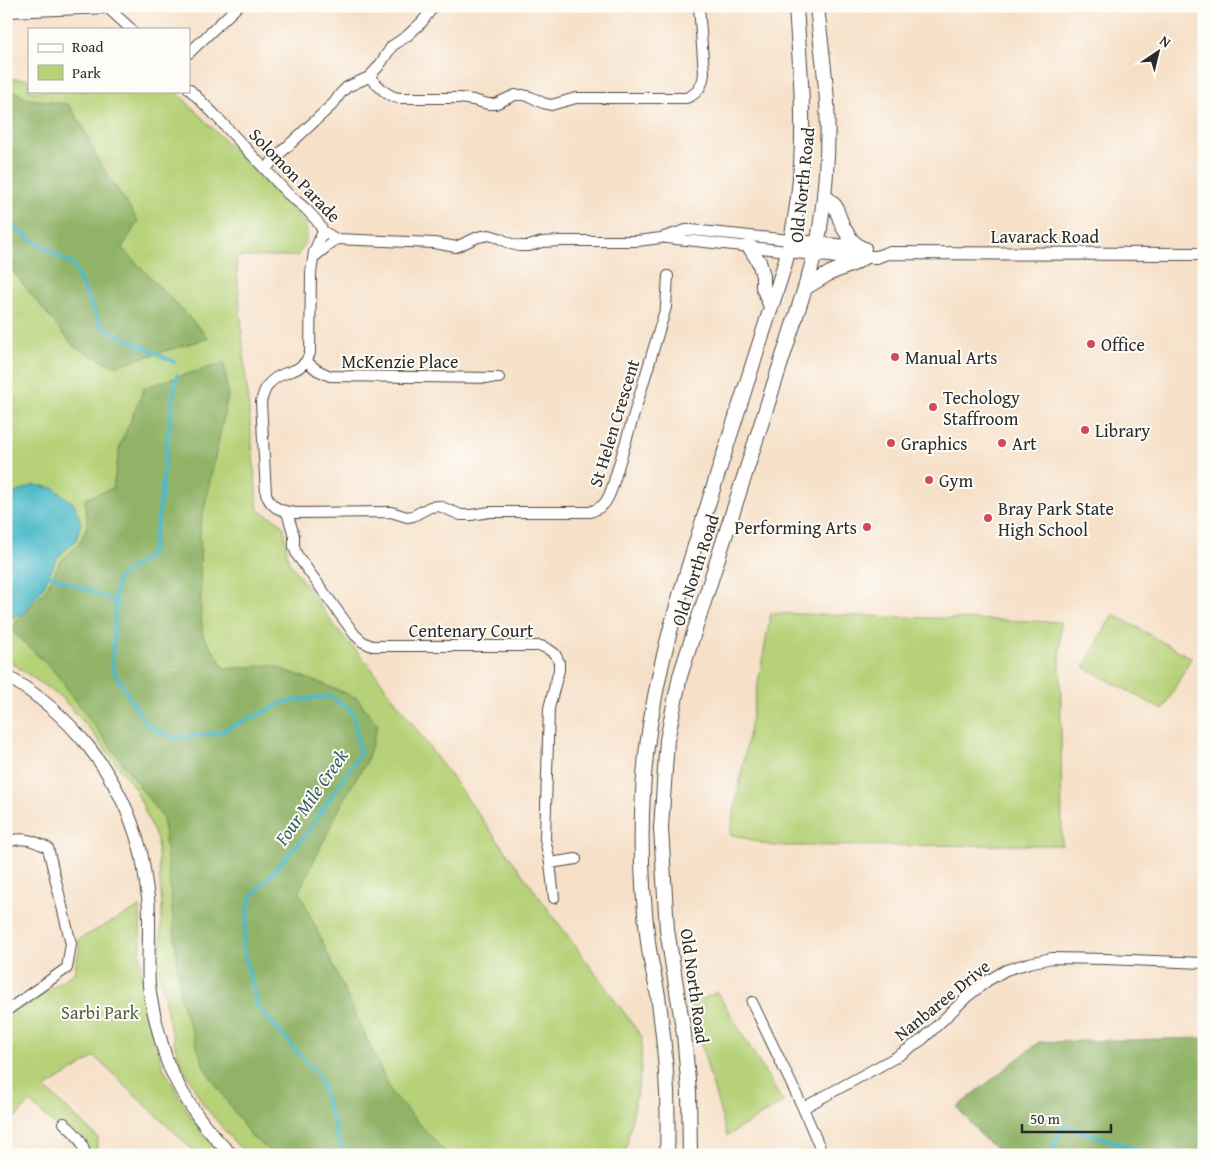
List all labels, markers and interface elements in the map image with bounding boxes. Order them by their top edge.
legend [28,28,190,92]
north arrow [1132,28,1182,78]
text: N [1156,30,1176,53]
text: Road [72,36,103,57]
text: Park [72,62,101,83]
street label: Solomon Parade [243,122,347,228]
street label: Old North Road [783,126,822,244]
street label: Lavarack Road [991,223,1100,250]
place label: Office [1101,331,1145,358]
marker: Office [1085,338,1097,350]
place label: Manual Arts [905,344,997,371]
street label: McKenzie Place [342,348,458,375]
marker: Manual Arts [889,351,901,363]
street label: St Helen Crescent [582,355,646,490]
place label: Techology Staffroom [943,384,1020,432]
marker: Techology Staffroom [927,401,939,413]
place label: Library [1095,417,1150,444]
marker: Library [1079,424,1091,436]
place label: Graphics [901,430,967,457]
place label: Art [1012,430,1037,457]
marker: Graphics [885,437,897,449]
marker: Art [996,437,1008,449]
place label: Gym [939,467,974,494]
marker: Gym [923,474,935,486]
place label: Bray Park State High School [998,495,1114,543]
street label: Old North Road [664,510,726,629]
marker: Bray Park State High School [982,512,994,524]
place label: Performing Arts [734,514,857,541]
marker: Performing Arts [861,521,873,533]
street label: Centenary Court [409,617,534,644]
water label: Four Mile Creek [267,743,355,852]
street label: Old North Road [674,927,716,1046]
street label: Nanbaree Drive [888,953,996,1047]
park label: Sarbi Park [61,999,140,1026]
scale bar [1022,1101,1111,1133]
text: 50 m [1030,1108,1061,1129]

